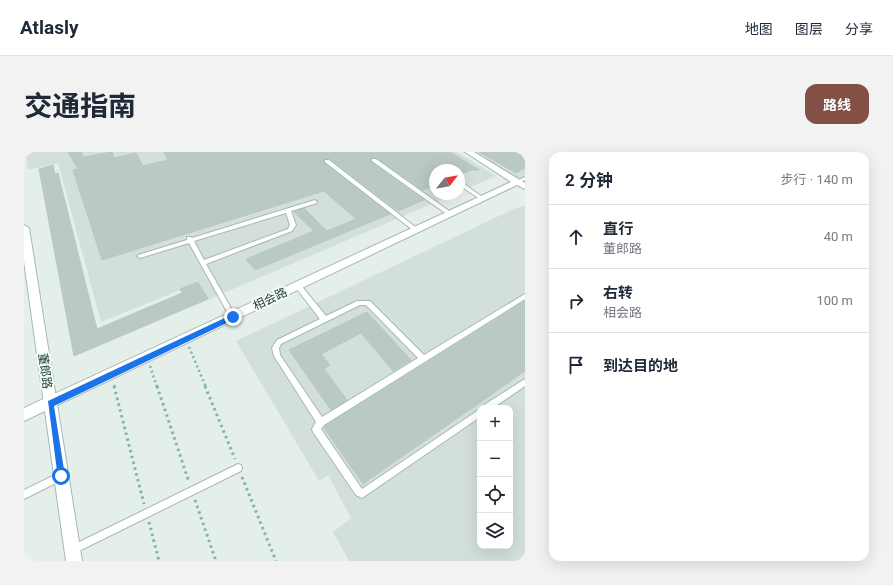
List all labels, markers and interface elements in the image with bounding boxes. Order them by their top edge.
text: Atlasly [20,16,79,39]
text: 地图 [745,21,773,37]
text: 图层 [795,21,823,37]
text: 分享 [845,21,873,37]
button: 路线 [805,84,869,124]
text: 交通指南 [24,90,136,123]
north arrow [429,164,465,200]
text: 2 分钟 [565,170,613,190]
text: 步行 · 140 m [781,172,853,187]
text: 直行 [603,220,633,238]
icon: ahead [565,226,587,248]
text: 40 m [824,229,853,244]
text: 董郎路 [603,241,642,256]
text: 右转 [603,284,633,302]
street label: 相会路 [251,285,289,313]
icon: right [565,290,587,312]
text: 100 m [816,293,853,308]
text: 相会路 [603,305,642,320]
route end [224,308,242,326]
street label: 董郎路 [36,352,54,390]
icon: arrive [565,354,587,376]
text: 到达目的地 [603,357,678,375]
map controls [477,405,513,549]
button: + [477,405,513,441]
button: − [477,441,513,477]
route start [52,467,70,485]
button: locate [477,477,513,513]
button: layers [477,513,513,549]

